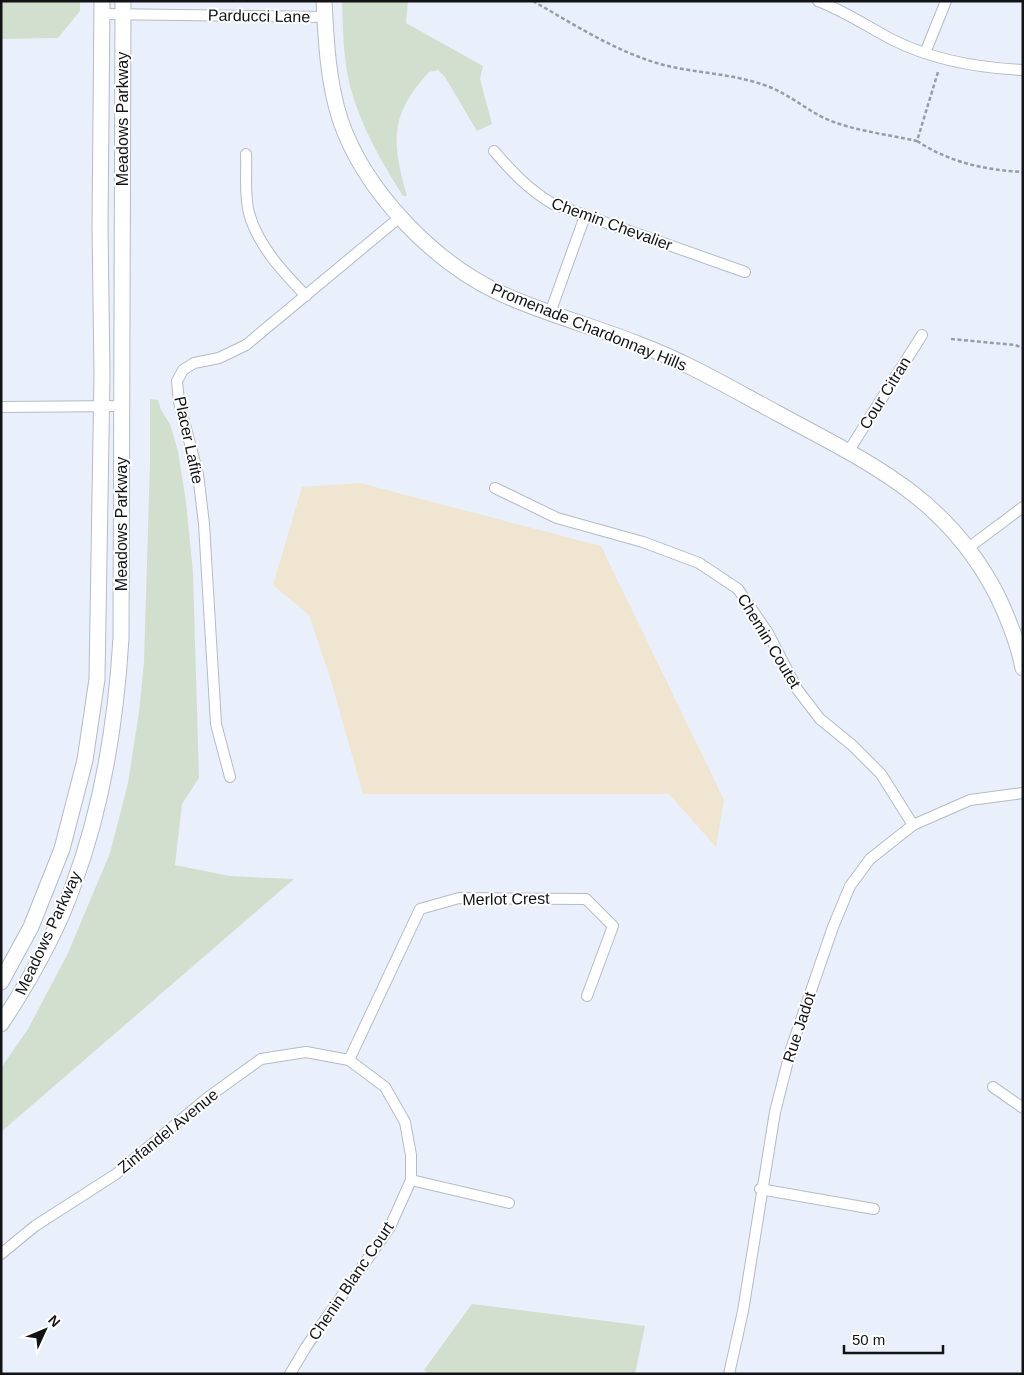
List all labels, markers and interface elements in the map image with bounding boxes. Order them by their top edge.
street label: Parducci Lane [208,7,310,25]
street label: Meadows Parkway [114,52,131,186]
street label: Chemin Chevalier [549,194,675,254]
street label: Promenade Chardonnay Hills [489,280,689,374]
street label: Cour Citran [856,354,914,432]
street label: Placer Lafite [171,395,207,485]
street label: Meadows Parkway [113,457,130,591]
street label: Chemin Coutet [734,591,804,692]
street label: Meadows Parkway [12,869,84,997]
street label: Merlot Crest [462,890,550,908]
street label: Rue Jadot [780,989,819,1064]
street label: Zinfandel Avenue [115,1086,221,1176]
street label: Chenin Blanc Court [305,1218,397,1343]
north arrow [20,1305,70,1355]
text: N [45,1312,64,1330]
scale bar [844,1322,943,1354]
text: 50 m [852,1331,885,1348]

